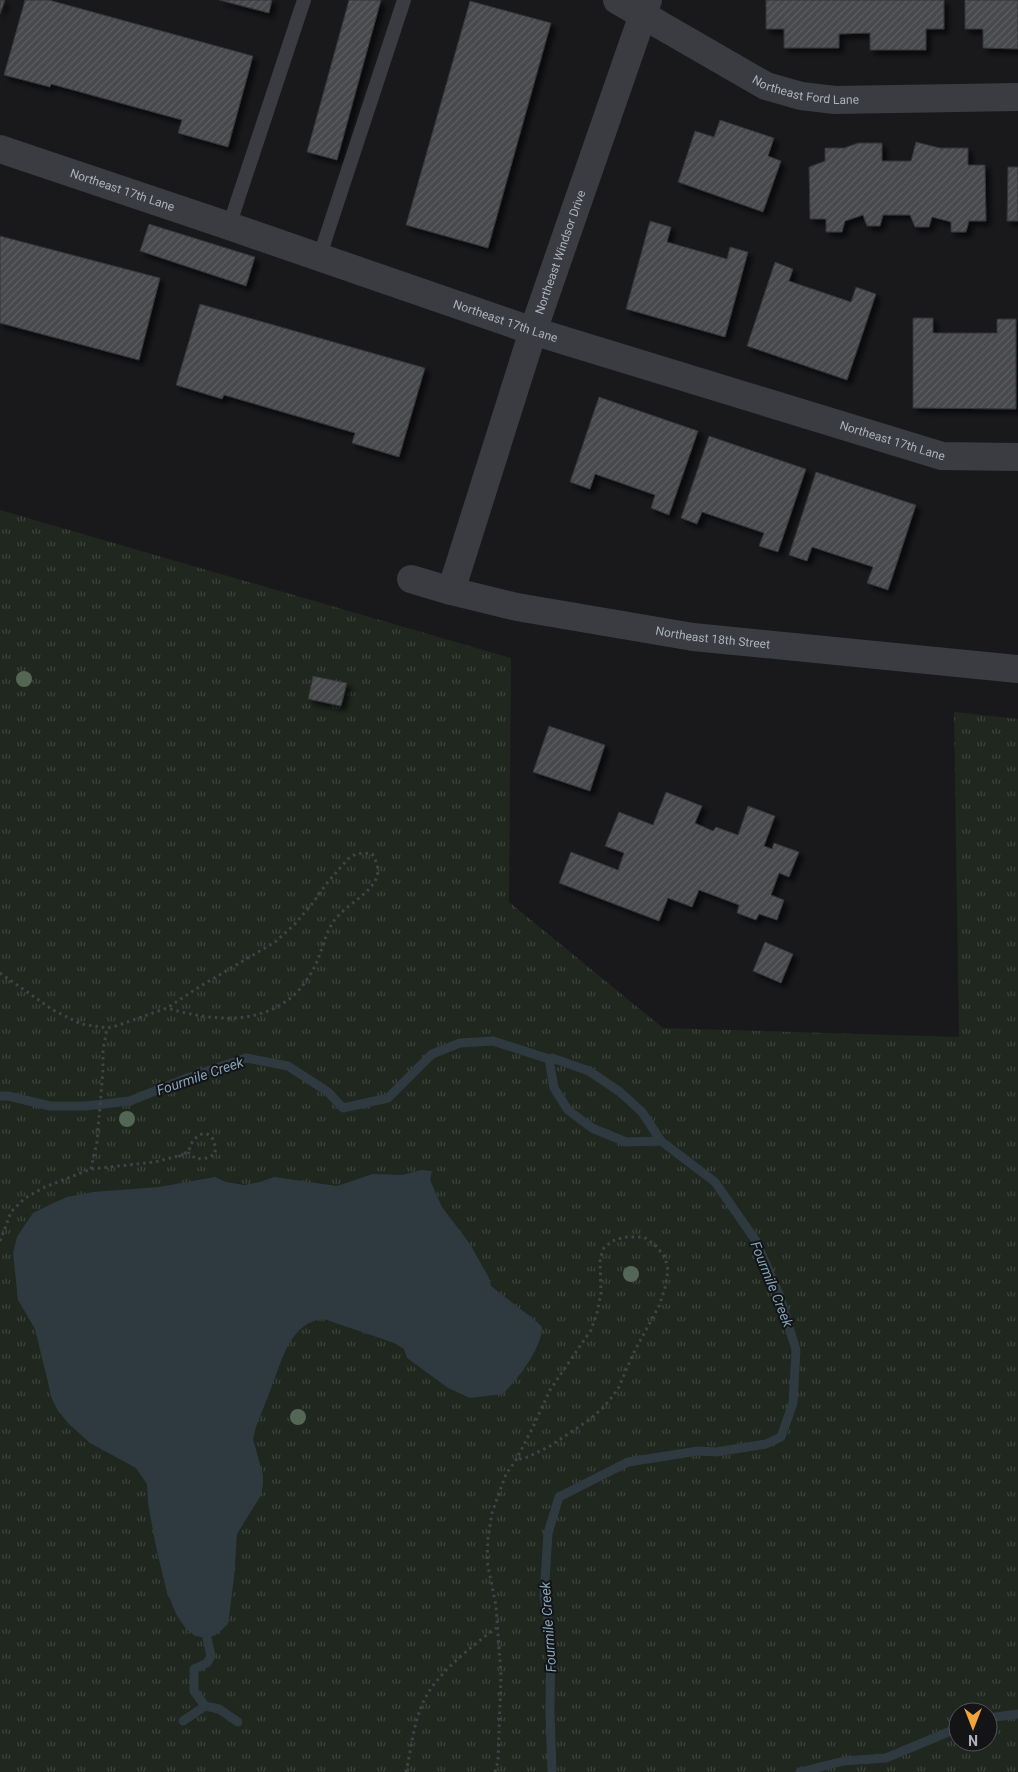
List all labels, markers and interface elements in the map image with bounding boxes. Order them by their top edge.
street label: Northeast Ford Lane [750,73,859,107]
street label: Northeast 17th Lane [68,166,176,214]
street label: Northeast Windsor Drive [532,188,588,316]
street label: Northeast 17th Lane [451,297,559,345]
street label: Northeast 17th Lane [838,418,947,464]
street label: Northeast 18th Street [655,624,771,652]
water label: Fourmile Creek [154,1053,247,1098]
water label: Fourmile Creek [748,1239,797,1330]
water label: Fourmile Creek [537,1580,559,1673]
north arrow [948,1702,998,1752]
text: N [968,1732,978,1748]

